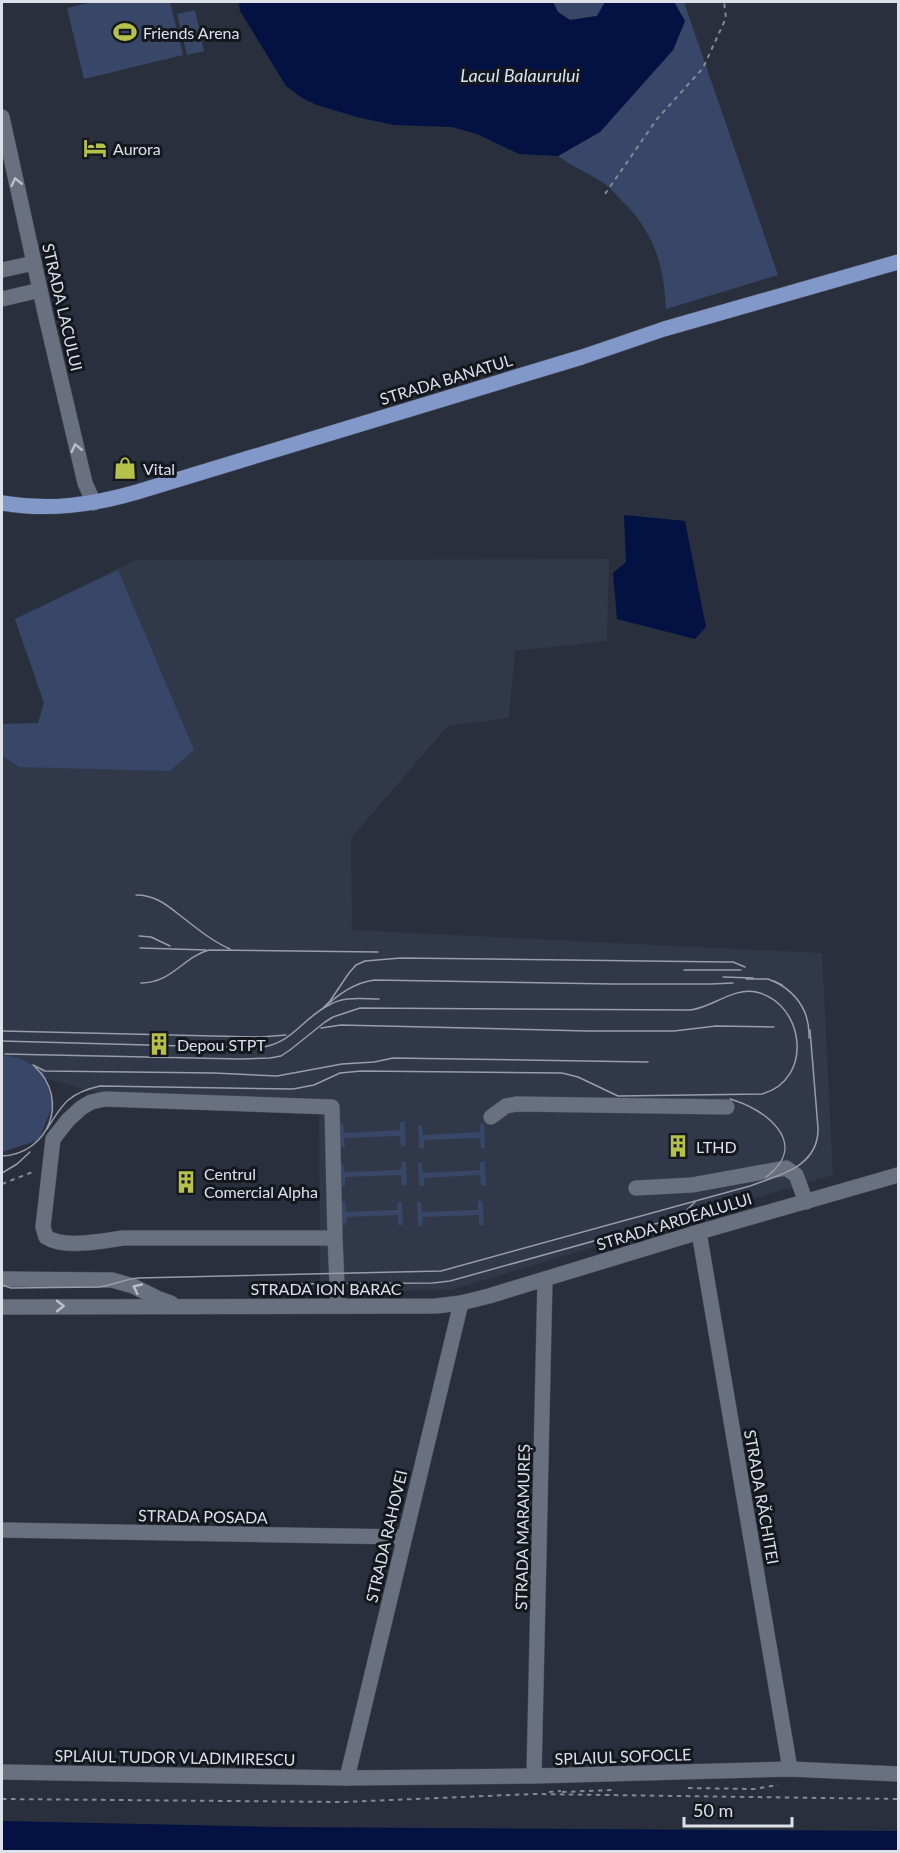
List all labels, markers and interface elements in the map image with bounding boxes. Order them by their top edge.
sports icon: Friends Arena [112,19,138,45]
place label: Friends Arena [143,23,239,42]
water label: Lacul Balaurului [460,64,580,86]
hotel icon: Aurora [82,135,108,161]
place label: Aurora [113,139,161,158]
one-way arrow [10,177,23,187]
street label: STRADA LACULUI [39,241,87,373]
street label: STRADA BANATUL [377,350,515,408]
one-way arrow [71,443,84,453]
shop icon: Vital [112,455,138,481]
place label: Vital [143,459,175,478]
building icon: Depou STPT [146,1031,172,1057]
place label: Depou STPT [177,1035,266,1054]
building icon: LTHD [665,1133,691,1159]
place label: LTHD [696,1137,737,1156]
place label: Centrul Comercial Alpha [204,1164,318,1201]
building icon: Centrul Comercial Alpha [173,1169,199,1195]
street label: STRADA ARDEALULUI [594,1188,754,1254]
street label: STRADA ION BARAC [250,1279,402,1298]
one-way arrow [132,1283,143,1295]
one-way arrow [55,1300,64,1312]
street label: STRADA RĂCHITEI [741,1428,783,1566]
street label: STRADA MARAMUREȘ [511,1444,533,1610]
street label: STRADA RAHOVEI [362,1468,410,1604]
street label: STRADA POSADA [138,1505,268,1527]
street label: SPLAIUL SOFOCLE [554,1744,692,1768]
street label: SPLAIUL TUDOR VLADIMIRESCU [54,1745,296,1769]
scale bar [684,1790,792,1828]
text: 50 m [693,1799,733,1821]

